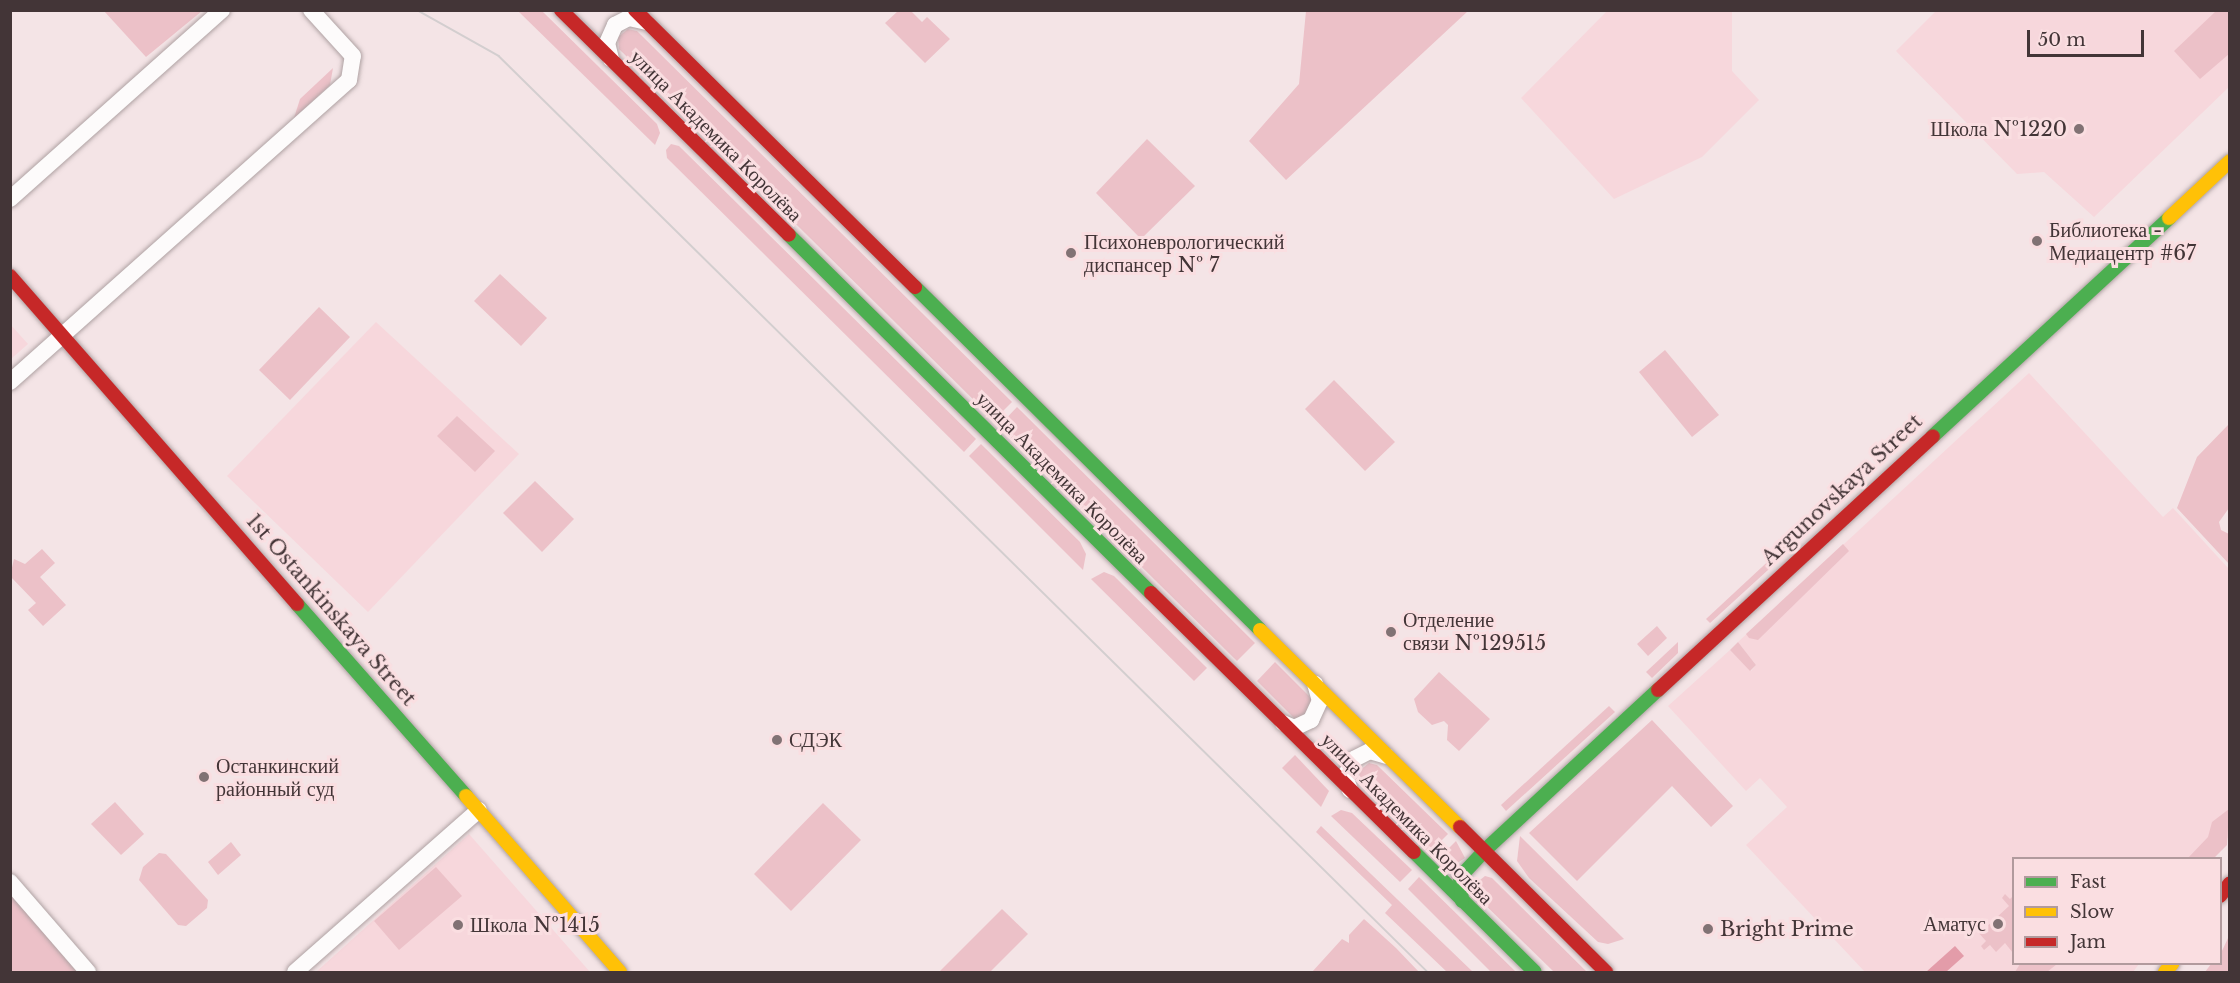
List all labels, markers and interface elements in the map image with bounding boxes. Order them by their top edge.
scale bar [2030,18,2147,56]
text: 50 m [2038,29,2086,51]
street label: улица Академика Королёва [625,45,807,227]
place label: Школа №1220 [1930,117,2067,141]
marker: Школа №1220 [2072,122,2086,136]
place label: Библиотека - Медиацентр #67 [2049,218,2196,265]
place label: Психоневрологический диспансер № 7 [1084,230,1284,277]
marker: Библиотека - Медиацентр #67 [2030,234,2044,248]
marker: Психоневрологический диспансер № 7 [1062,244,1080,262]
street label: улица Академика Королёва [971,387,1153,569]
street label: Argunovskaya Street [1757,409,1927,571]
street label: 1st Ostankinskaya Street [241,509,421,711]
place label: Отделение связи №129515 [1403,608,1546,655]
marker: Отделение связи №129515 [1384,625,1398,639]
place label: СДЭК [789,728,842,752]
street label: улица Академика Королёва [1316,728,1498,910]
marker: СДЭК [770,733,784,747]
place label: Останкинский районный суд [216,754,339,801]
marker: Останкинский районный суд [197,770,211,784]
legend [2012,857,2222,965]
text: Fast [2070,871,2106,893]
text: Slow [2070,901,2114,923]
place label: Аматус [1923,912,1986,936]
place label: Школа №1415 [470,913,600,937]
place label: Bright Prime [1720,917,1854,941]
marker: Аматус [1991,917,2005,931]
marker: Школа №1415 [451,918,465,932]
marker: Bright Prime [1701,922,1715,936]
text: Jam [2070,931,2106,953]

